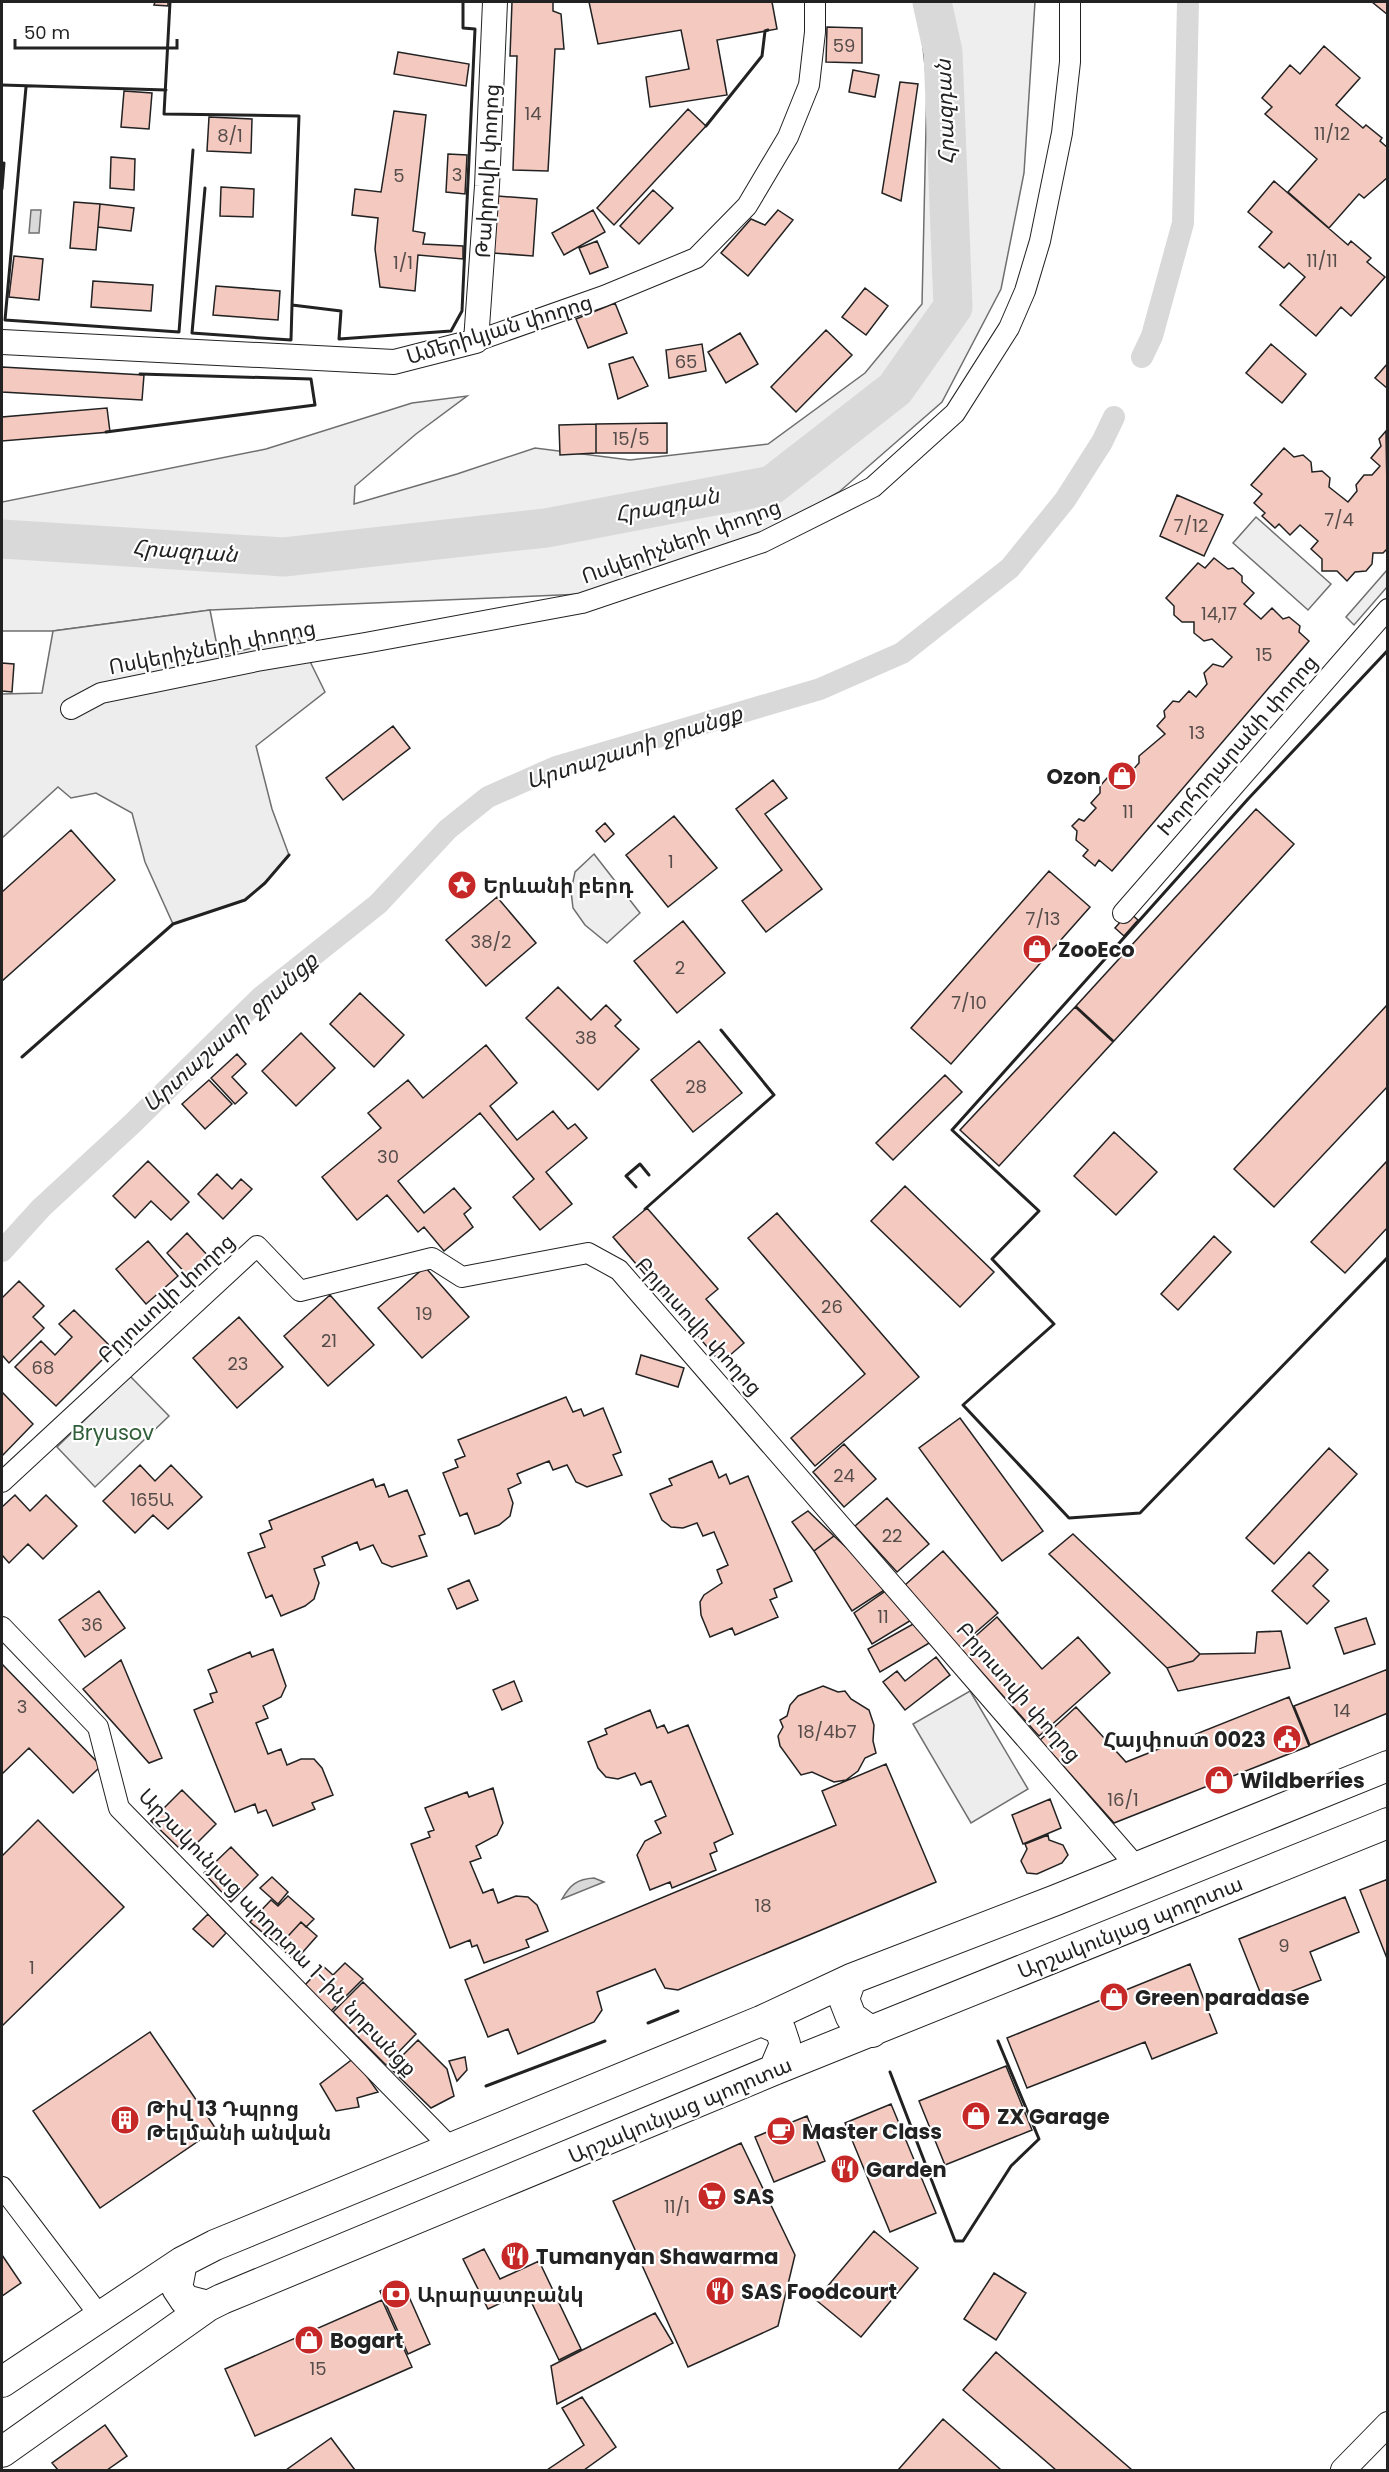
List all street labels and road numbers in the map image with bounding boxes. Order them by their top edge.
street label: Թաիրովի փողոց [468,83,506,259]
street label: Ամերիկյան փողոց [402,287,596,371]
street label: Ոսկերիչների փողոց [577,491,785,591]
street label: Ոսկերիչների փողոց [106,613,318,681]
street label: Խորհրդարանի փողոց [1150,648,1324,842]
street label: Բրյուսովի փողոց [91,1227,241,1369]
street label: Բրյուսովի փողոց [629,1250,769,1402]
street label: Բրյուսովի փողոց [950,1616,1088,1768]
street label: Արշակունյաց պողոտա 1-ին նրբանցք [132,1782,424,2082]
street label: Արշակունյաց պողոտա [1013,1869,1247,1985]
street label: Արշակունյաց պողոտա [564,2050,796,2170]

